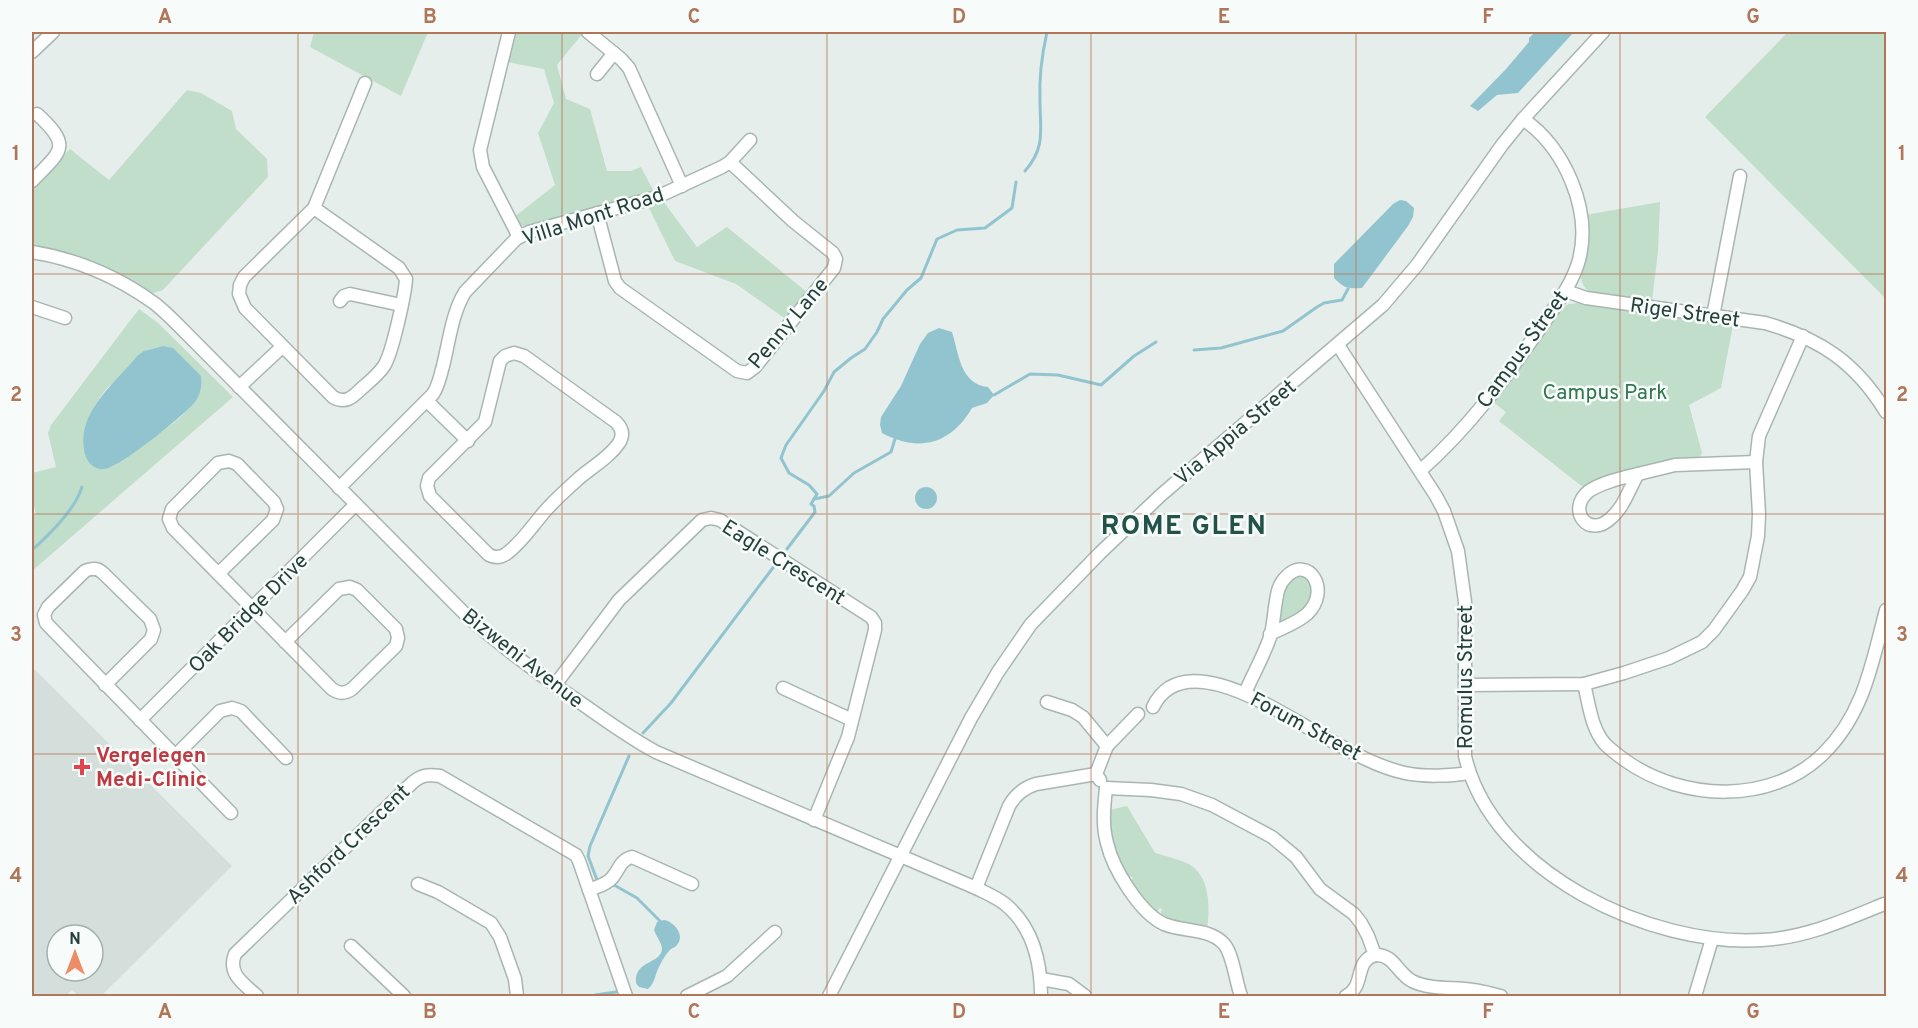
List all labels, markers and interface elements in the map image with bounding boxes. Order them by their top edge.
text: A [158,5,172,31]
text: B [423,5,437,31]
text: C [688,5,700,31]
text: D [952,5,966,31]
text: E [1218,5,1230,31]
text: F [1482,5,1494,31]
text: G [1746,5,1760,31]
text: 1 [12,142,20,168]
text: 1 [1898,142,1906,168]
street label: Villa Mont Road [519,182,668,253]
street label: Penny Lane [743,273,835,375]
street label: Campus Street [1471,286,1575,414]
street label: Rigel Street [1628,292,1741,335]
street label: Via Appia Street [1169,374,1303,492]
park label: Campus Park [1543,380,1667,407]
text: 2 [10,383,22,409]
text: 2 [1896,383,1908,409]
district label: ROME GLEN [1101,510,1267,544]
street label: Eagle Crescent [716,514,850,612]
street label: Oak Bridge Drive [183,548,315,680]
street label: Bizweni Avenue [456,603,588,715]
street label: Romulus Street [1453,605,1480,749]
text: 3 [10,623,22,649]
text: 3 [1896,623,1908,649]
street label: Forum Street [1245,687,1366,768]
place label: Vergelegen Medi-Clinic [96,743,207,794]
marker: Vergelegen Medi-Clinic [73,758,91,776]
street label: Ashford Crescent [281,779,417,911]
text: 4 [10,864,22,890]
text: 4 [1896,864,1908,890]
north arrow [45,923,105,983]
text: N [69,930,81,950]
text: A [158,1000,172,1026]
text: B [423,1000,437,1026]
text: C [688,1000,700,1026]
text: D [952,1000,966,1026]
text: E [1218,1000,1230,1026]
text: F [1482,1000,1494,1026]
text: G [1746,1000,1760,1026]

